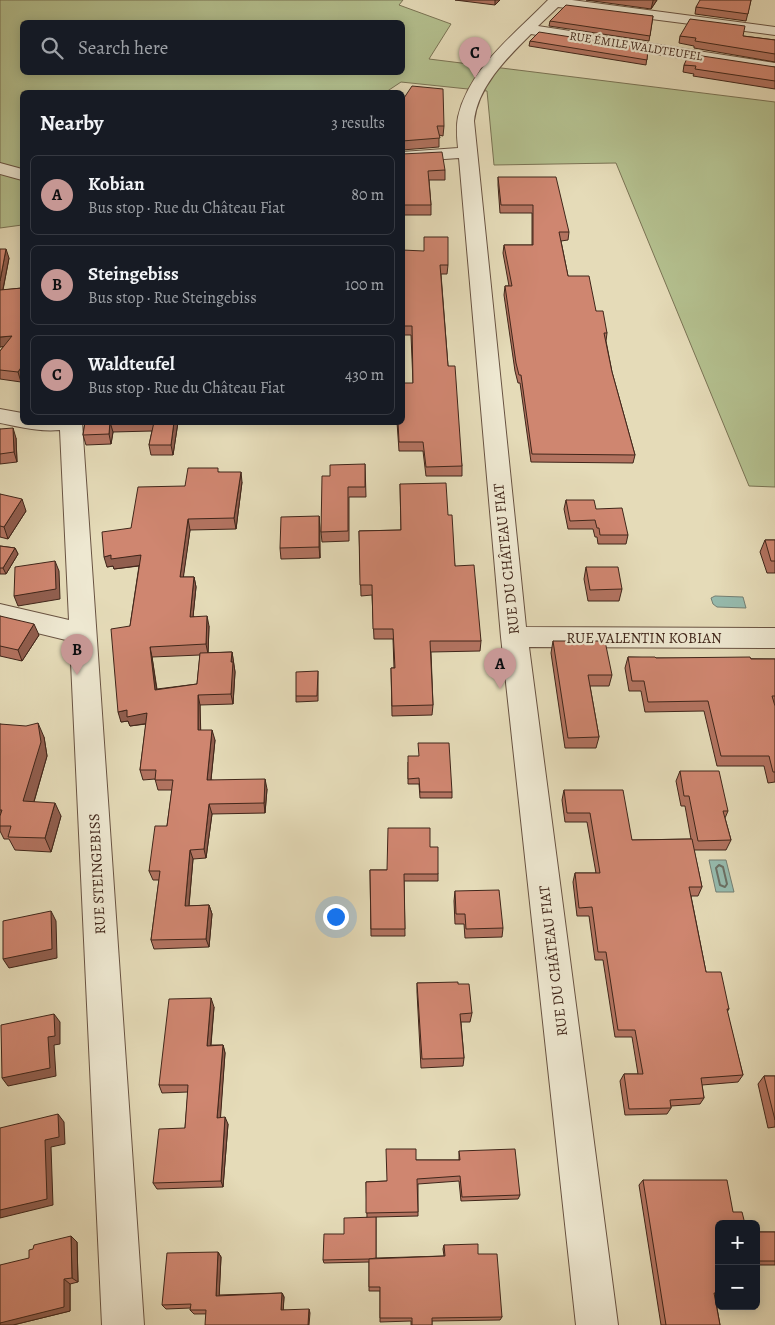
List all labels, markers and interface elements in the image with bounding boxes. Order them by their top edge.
search box [20,20,405,75]
street label: RUE ÉMILE WALDTEUFEL [568,28,705,65]
icon: search [38,34,66,62]
text: Search here [78,35,168,61]
pin: C [459,37,491,78]
text: Nearby [40,109,103,137]
text: 3 results [331,112,385,134]
text: Kobian [88,171,145,197]
text: A [52,184,62,206]
text: 80 m [351,184,384,206]
text: Bus stop · Rue du Château Fiat [88,197,285,219]
text: Steingebiss [88,261,179,287]
text: B [52,274,62,296]
text: 100 m [345,274,384,296]
text: Bus stop · Rue Steingebiss [88,287,257,309]
text: Waldteufel [88,351,175,377]
text: C [52,364,62,386]
text: 430 m [345,364,384,386]
text: Bus stop · Rue du Château Fiat [88,377,285,399]
street label: RUE DU CHÂTEAU FIAT [488,482,524,636]
street label: RUE VALENTIN KOBIAN [566,628,722,648]
pin: B [61,634,93,675]
pin: A [484,648,516,689]
street label: RUE STEINGEBISS [84,813,110,935]
street label: RUE DU CHÂTEAU FIAT [534,884,572,1038]
your location [323,904,349,930]
map controls [715,1220,760,1310]
button: + [715,1220,760,1265]
button: − [715,1265,760,1310]

